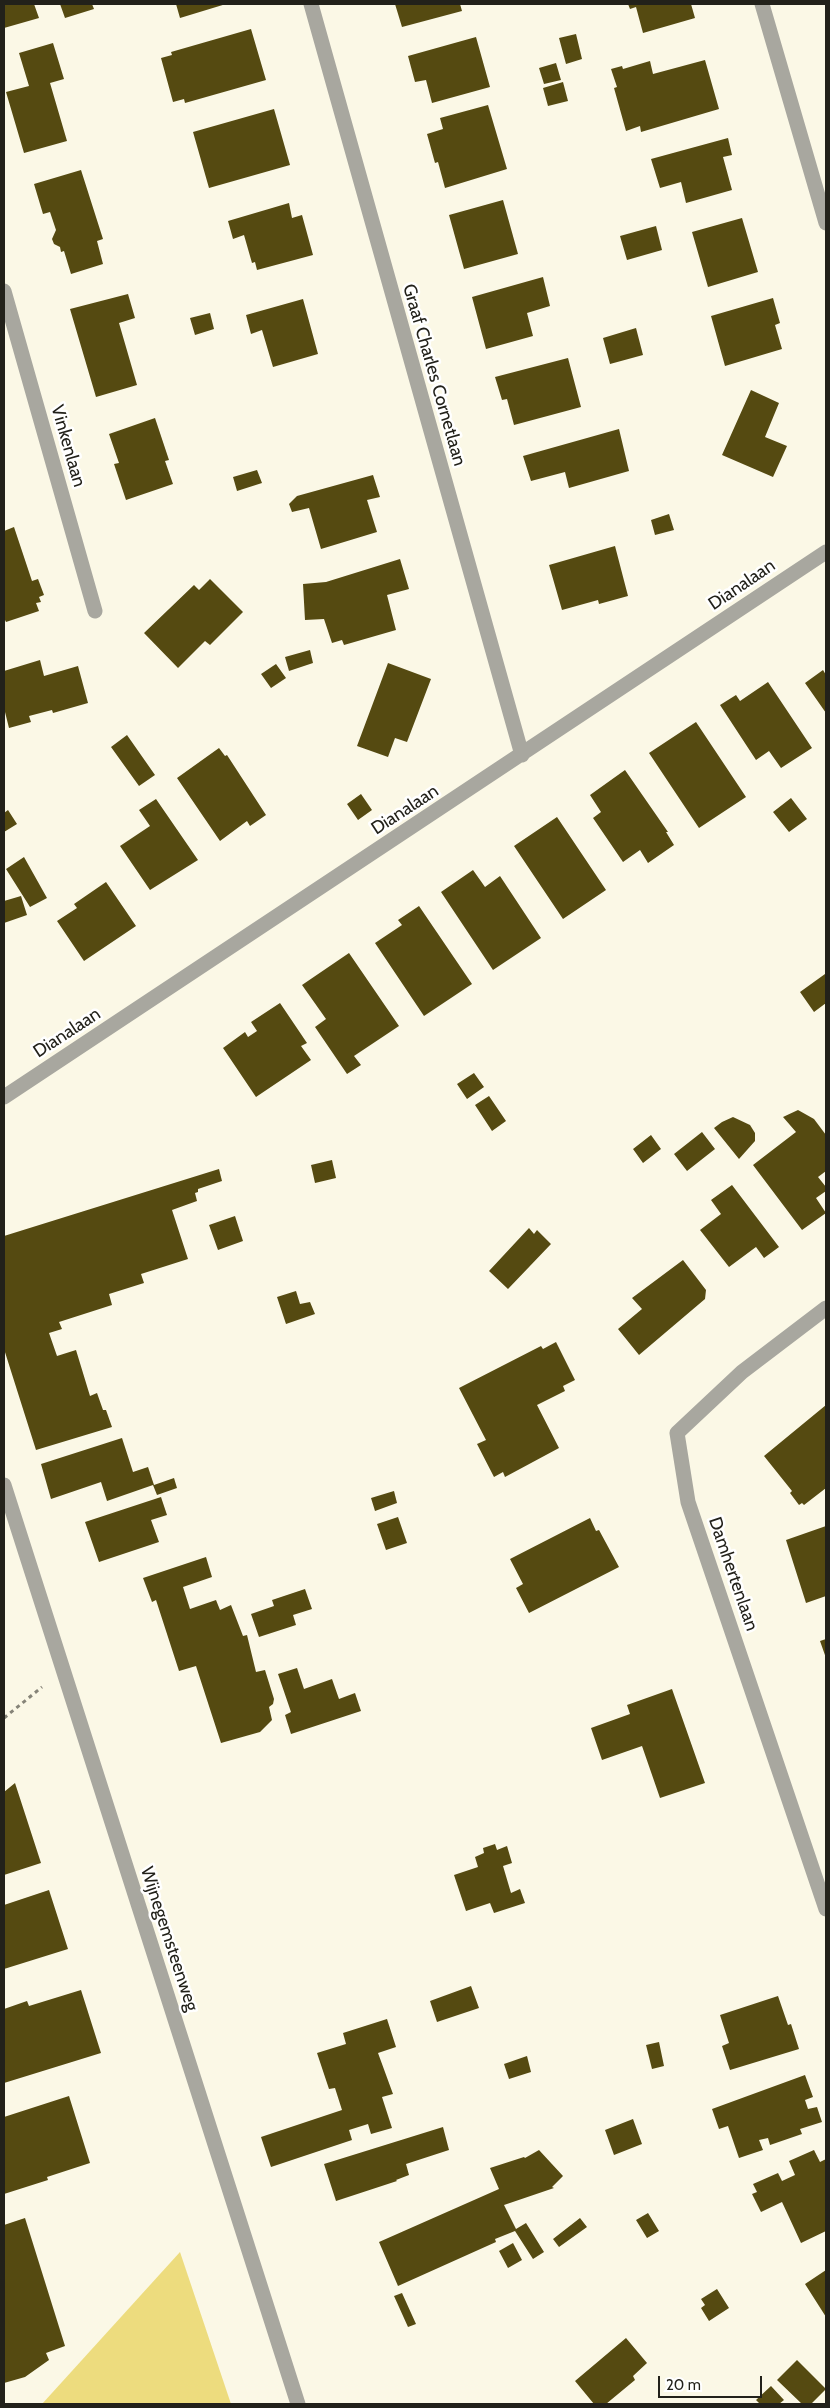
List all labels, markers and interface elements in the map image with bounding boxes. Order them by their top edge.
street label: Graaf Charles Cornetlaan [398,282,470,468]
street label: Vinkenlaan [46,403,90,489]
street label: Dianalaan [705,555,779,615]
street label: Dianalaan [367,780,443,840]
street label: Dianalaan [29,1003,105,1063]
street label: Damhertenlaan [703,1514,763,1634]
street label: Wijnegemsteenweg [135,1864,203,2014]
scale bar [660,2366,764,2398]
text: 20 m [666,2376,701,2394]

